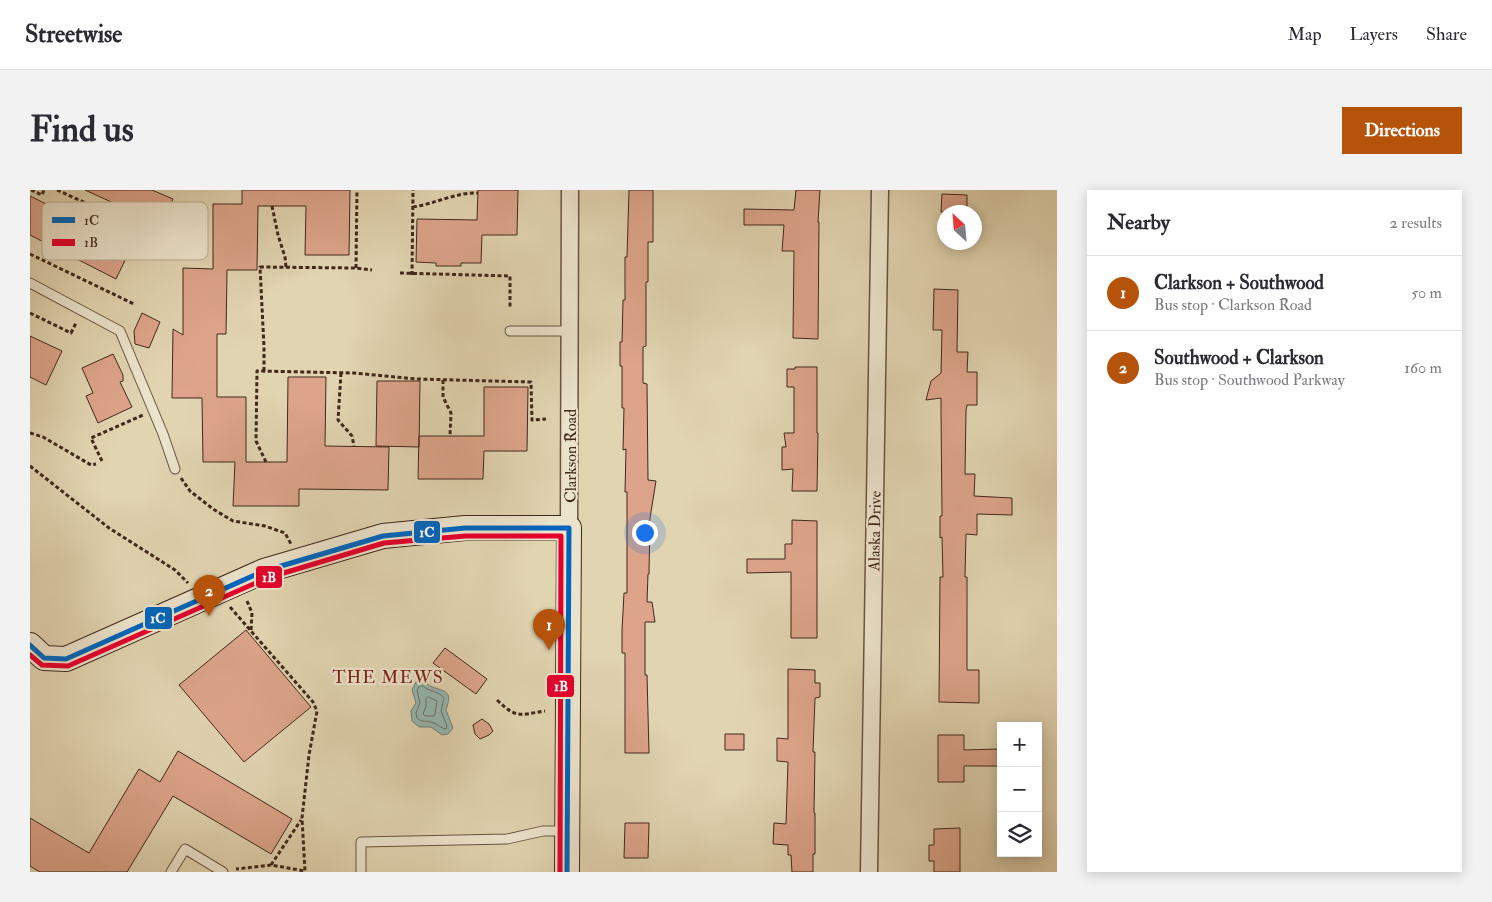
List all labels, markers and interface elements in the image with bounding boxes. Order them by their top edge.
text: Streetwise [25,19,122,50]
text: Map [1288,23,1322,46]
text: Layers [1350,23,1398,46]
text: Share [1426,23,1467,46]
button: Directions [1342,107,1462,154]
text: Find us [30,108,134,152]
legend [42,202,208,260]
north arrow [937,205,982,250]
text: Nearby [1107,209,1170,236]
text: 1C [84,212,99,229]
text: 2 results [1389,213,1442,233]
text: 1B [84,234,98,251]
text: Clarkson + Southwood [1154,271,1324,295]
text: 1 [1120,283,1126,303]
text: 50 m [1411,283,1442,303]
text: Bus stop · Clarkson Road [1154,295,1312,315]
text: Southwood + Clarkson [1154,346,1324,370]
text: 2 [1119,358,1127,378]
text: 160 m [1404,358,1442,378]
text: Bus stop · Southwood Parkway [1154,370,1345,390]
street label: Clarkson Road [561,409,581,503]
street label: Alaska Drive [864,490,886,572]
line badge: 1C [413,520,441,544]
your location [632,520,658,546]
text: 1C [419,524,435,541]
line badge: 1B [255,565,283,589]
text: 1B [262,569,276,586]
pin: 2 [193,575,225,616]
line badge: 1C [144,606,173,630]
pin: 1 [533,609,565,650]
text: 1C [150,610,166,627]
district label: THE MEWS [332,666,444,689]
line badge: 1B [546,674,575,698]
text: 1B [554,678,568,695]
map controls [997,722,1042,857]
button: + [997,722,1042,767]
button: − [997,767,1042,812]
button: layers [997,812,1042,857]

